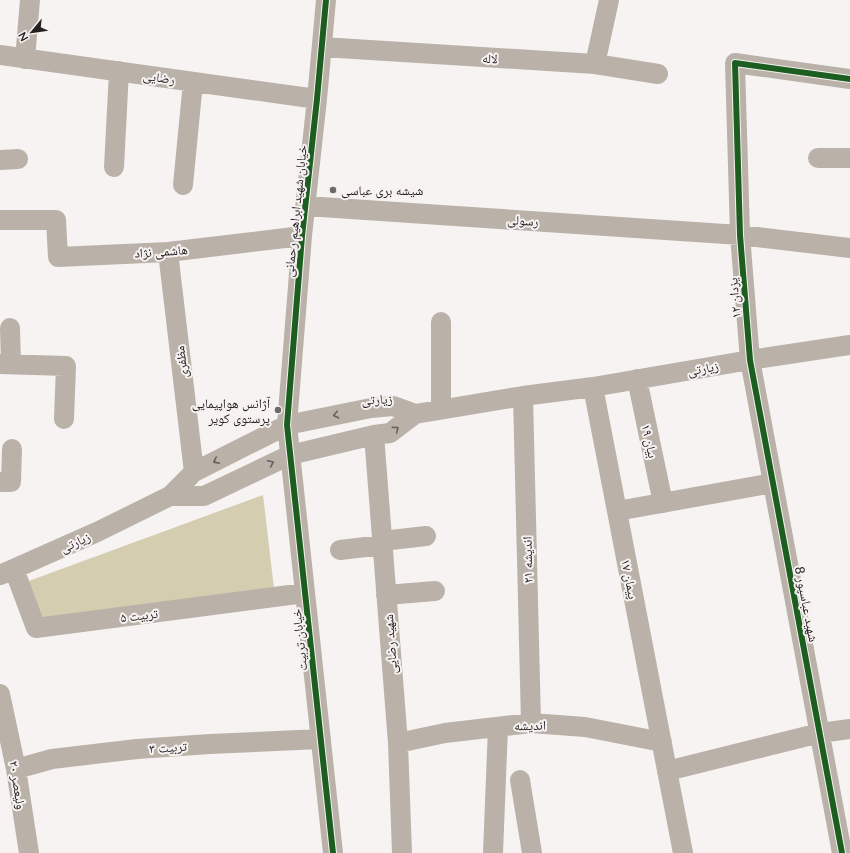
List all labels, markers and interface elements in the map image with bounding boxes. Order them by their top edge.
north arrow [12,12,52,52]
text: N [15,30,31,44]
street label: لاله [482,50,498,66]
street label: رضایی [142,67,176,88]
street label: خیابان شهید ابراهیم رحمانی [280,144,311,278]
place label: شیشه بری عباسی [341,182,423,199]
marker: شیشه بری عباسی [328,185,338,195]
street label: رسولی [507,211,539,230]
street label: هاشمی نژاد [134,241,188,262]
street label: یزدان ۱۲ [724,277,745,319]
street label: مظفری [171,345,192,379]
street label: زیارتی [686,357,720,380]
street label: زیارتی [361,390,393,409]
place label: آژانس هواپیمایی پرستوی کویر [192,395,271,427]
marker: آژانس هواپیمایی پرستوی کویر [273,405,283,415]
one-way arrow [333,410,339,419]
street label: بیان ۱۹ [638,423,661,460]
one-way arrow [391,427,398,434]
one-way arrow [212,456,220,464]
one-way arrow [267,460,275,468]
street label: زیارتی [58,528,93,557]
street label: اندیشه ۲۱ [519,536,536,584]
street label: پیمان ۱۷ [617,558,642,601]
street label: شهید عباسپور 8 [791,565,822,643]
street label: تربیت ۵ [119,605,159,626]
street label: خیابان تربیت [288,608,311,672]
street label: شهید رضایی [380,614,401,674]
street label: اندیشه [514,717,546,733]
street label: تربیت ۳ [149,738,188,757]
street label: ولیعصر ۲۰ [5,759,30,811]

